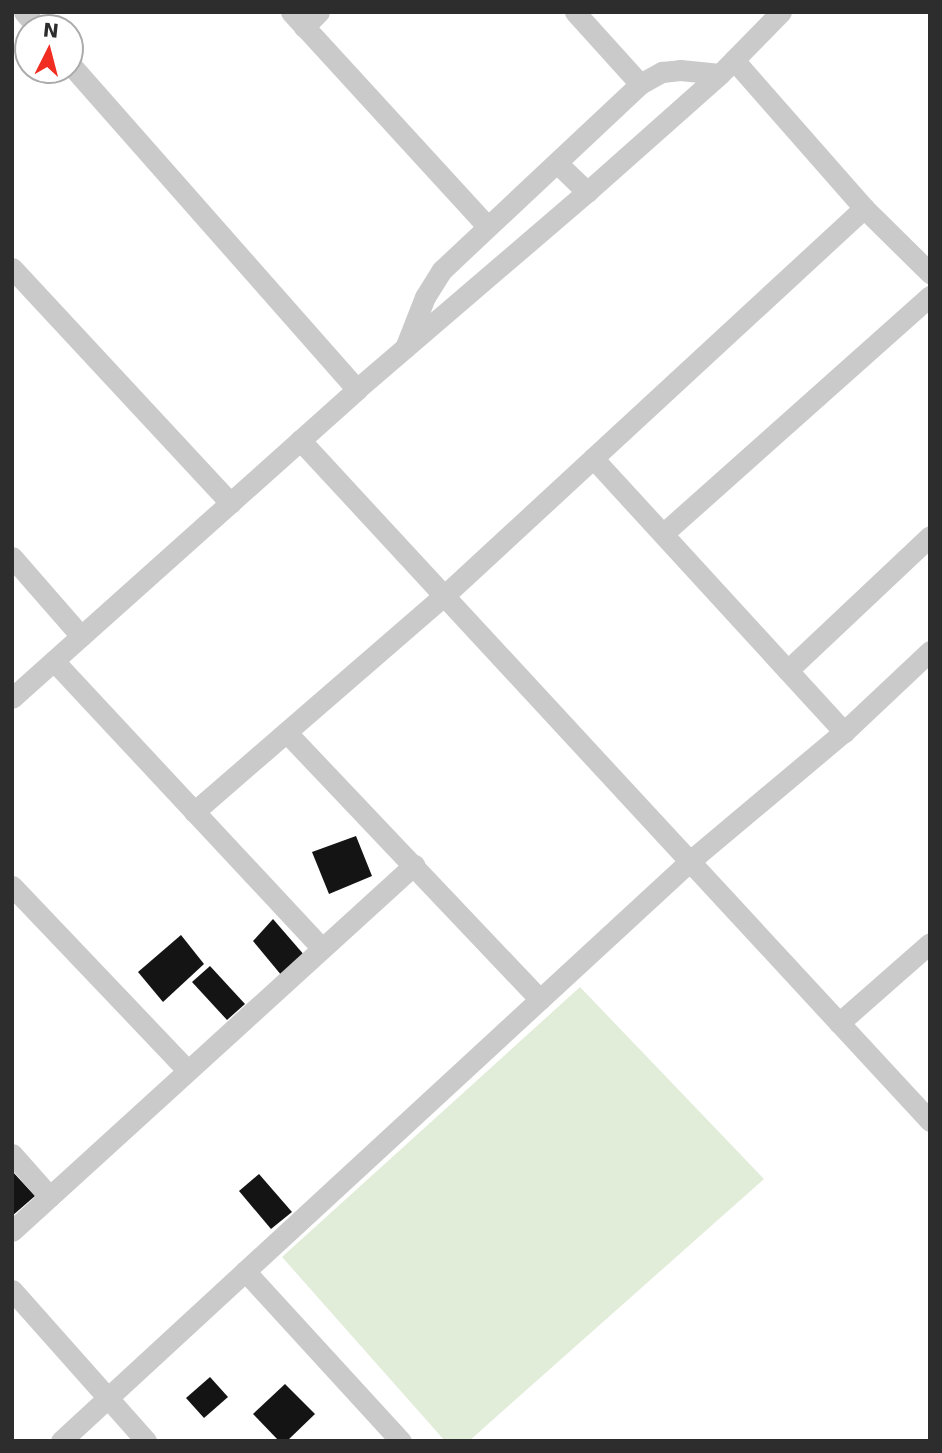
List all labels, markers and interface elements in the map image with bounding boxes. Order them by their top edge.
north arrow [14,14,84,84]
text: N [42,18,60,42]

